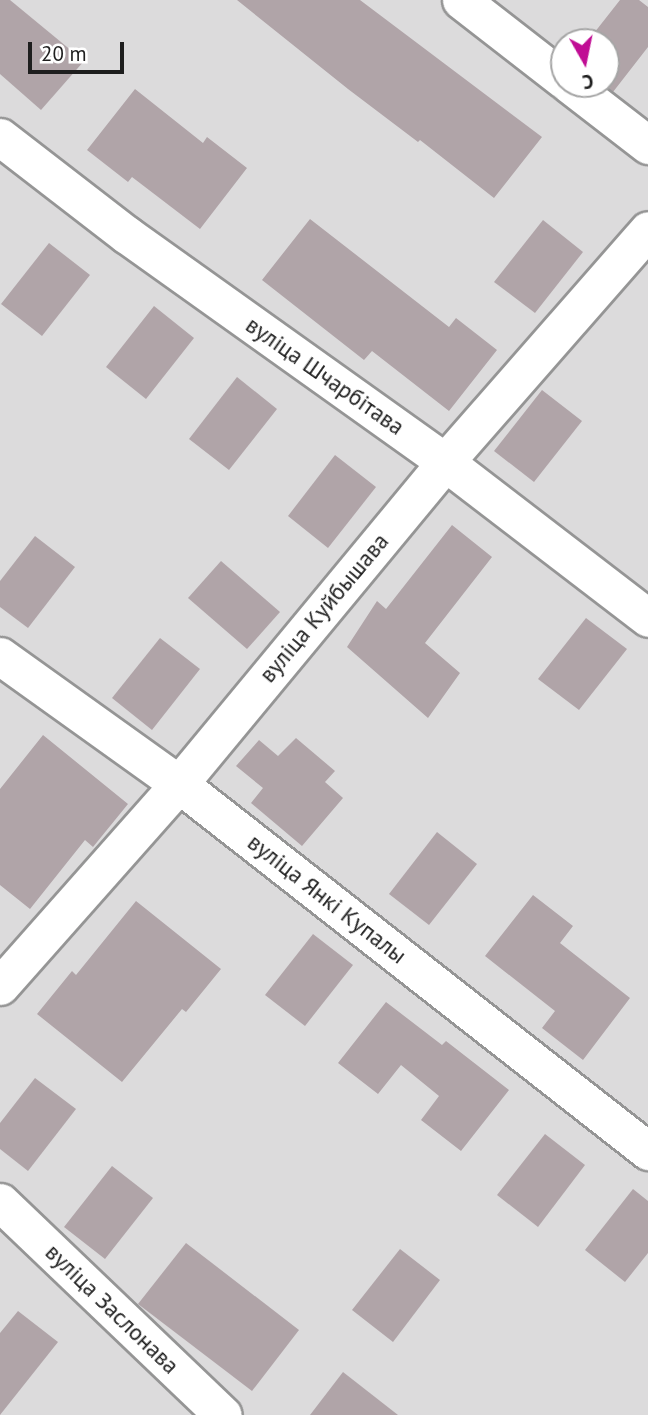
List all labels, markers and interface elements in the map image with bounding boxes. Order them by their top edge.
scale bar [32,28,128,72]
north arrow [550,28,620,98]
text: 20 m [41,40,87,67]
text: С [581,69,595,94]
street label: вуліца Шчарбітава [240,311,410,441]
street label: вуліца Куйбышава [254,528,394,688]
street label: вуліца Янкі Купалы [242,828,412,970]
street label: вуліца Заслонава [40,1238,184,1380]

